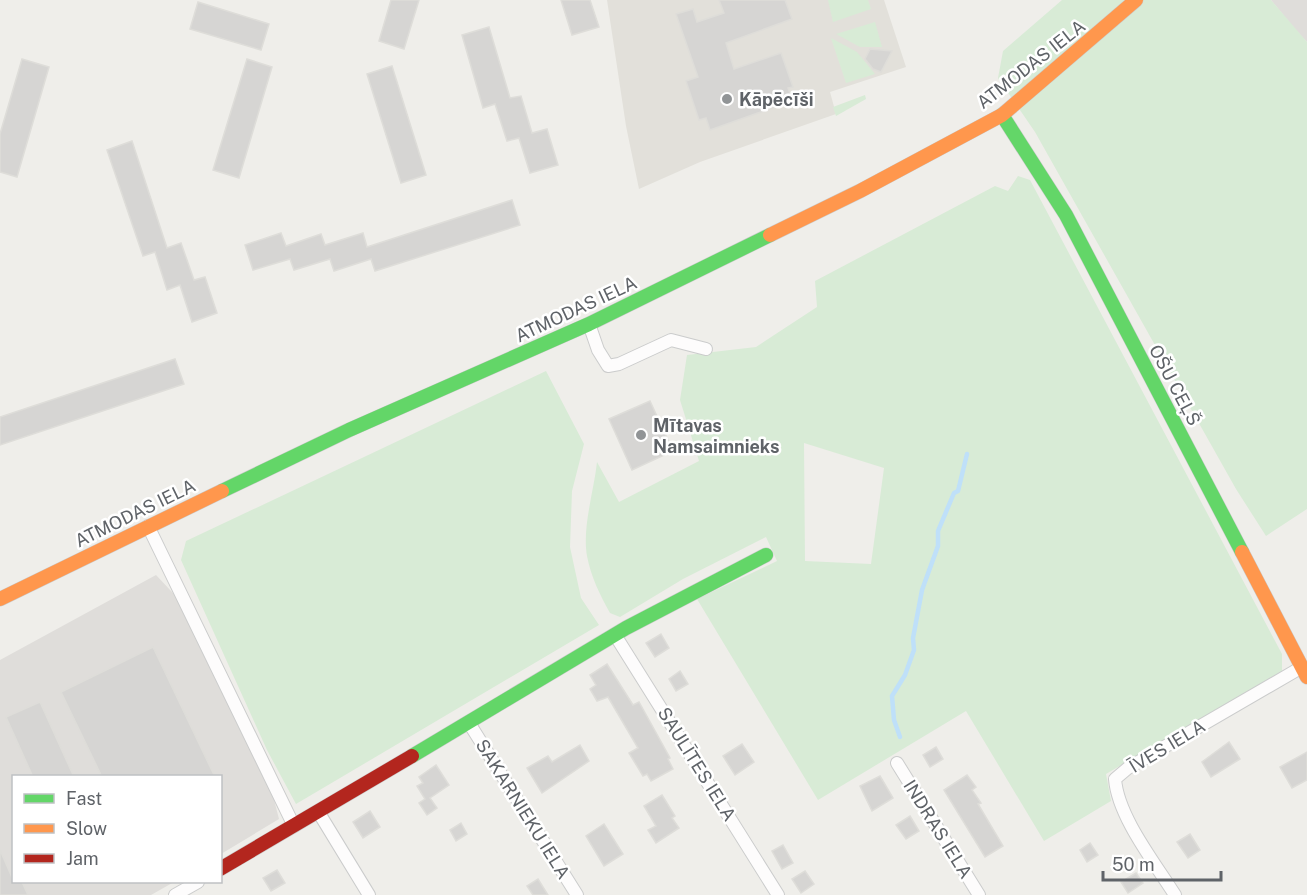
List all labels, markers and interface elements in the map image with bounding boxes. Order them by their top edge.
street label: ATMODAS IELA [973,15,1090,113]
place label: Kāpēcīši [739,89,814,110]
marker: Kāpēcīši [720,92,734,106]
street label: ATMODAS IELA [512,272,640,346]
street label: OŠU CEĻŠ [1145,341,1205,429]
place label: Mītavas Namsaimnieks [653,415,779,457]
marker: Mītavas Namsaimnieks [634,428,648,442]
street label: ATMODAS IELA [71,475,199,551]
street label: SAULĪTES IELA [654,703,741,825]
street label: ĪVES IELA [1124,714,1209,777]
street label: SAKARNIEKU IELA [472,735,575,883]
legend [12,775,222,883]
street label: INDRAS IELA [899,776,977,882]
text: Fast [66,788,102,809]
text: Slow [66,818,107,839]
scale bar [1103,844,1222,882]
text: Jam [66,848,99,869]
text: 50 m [1112,854,1155,875]

